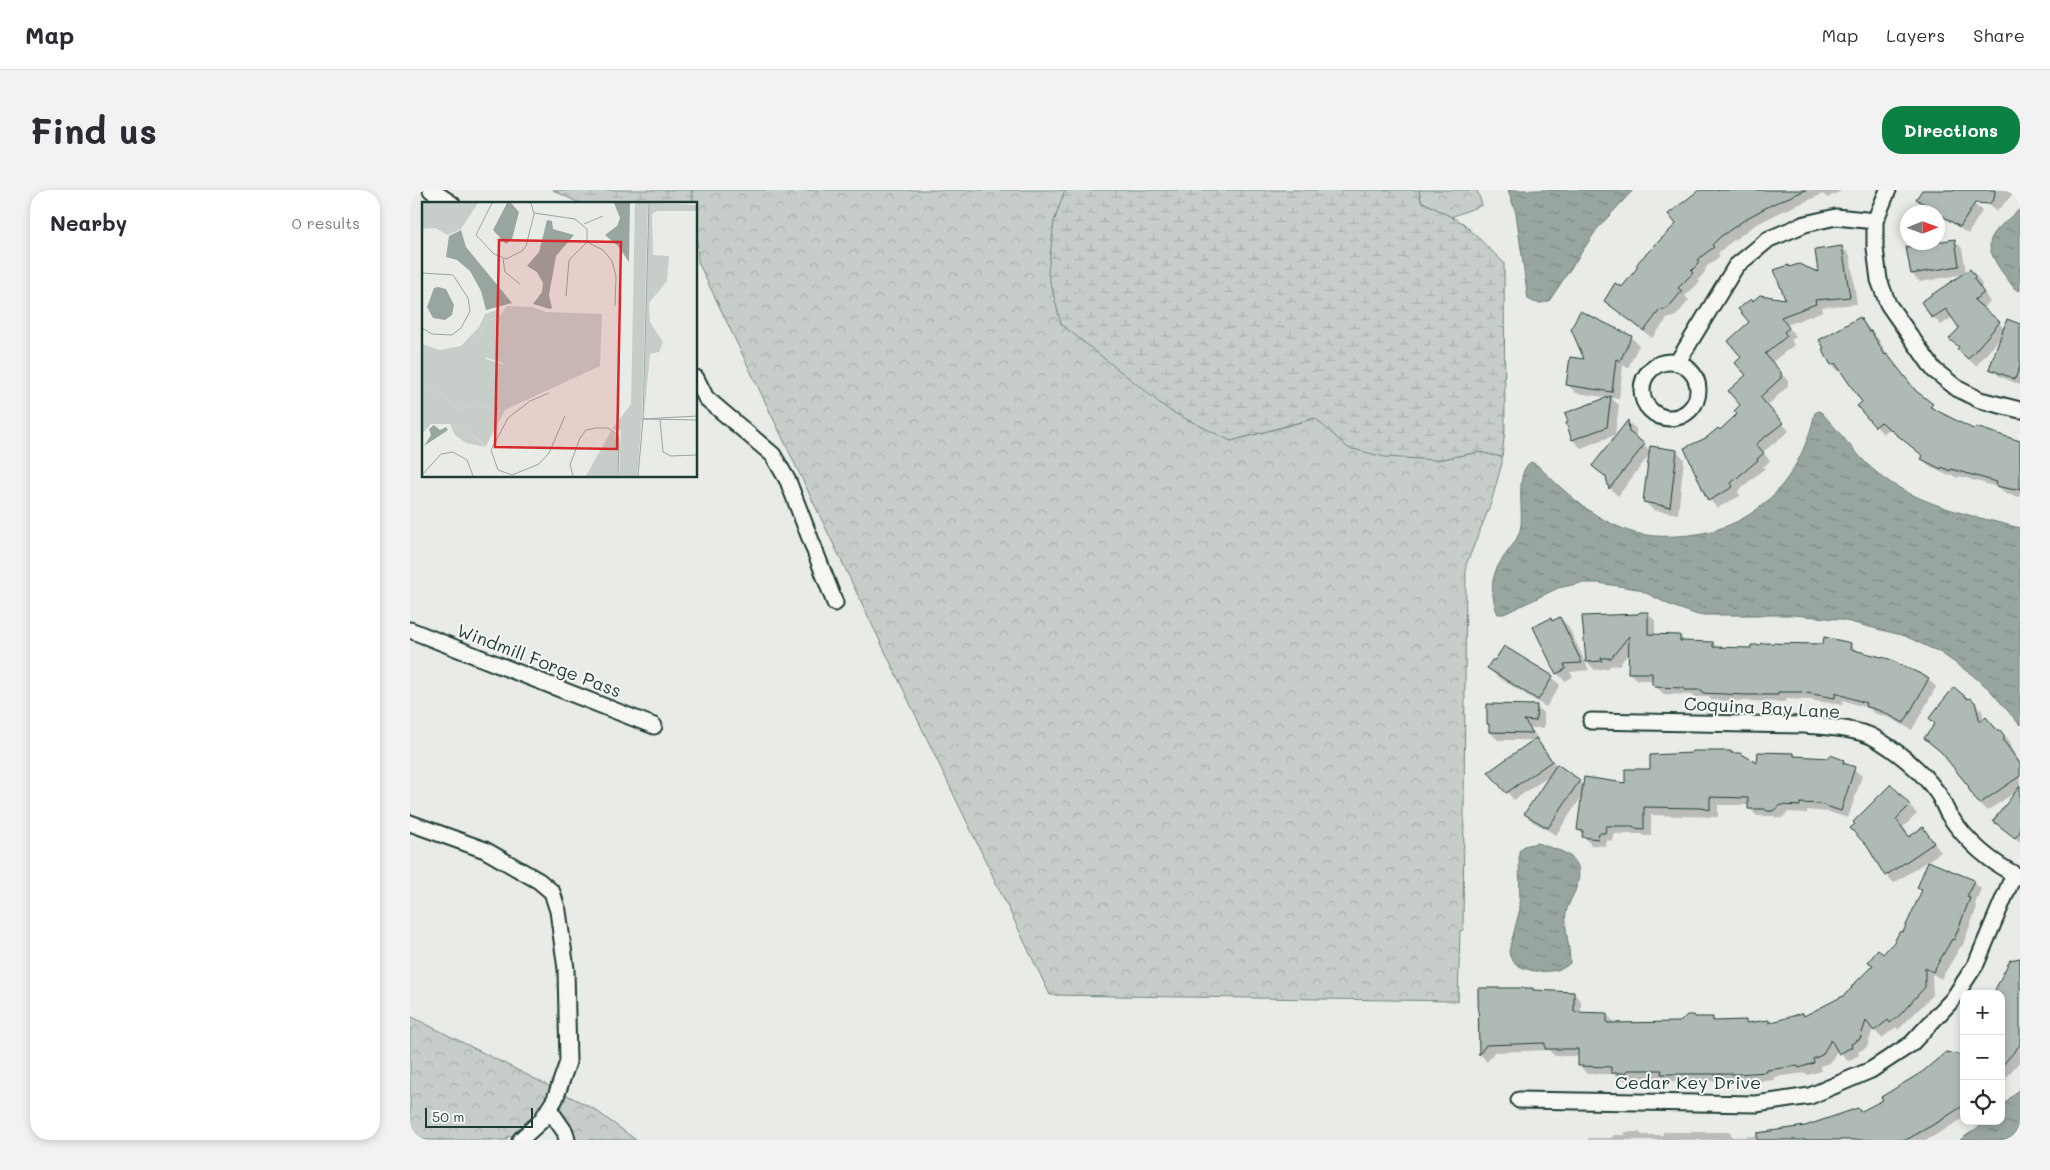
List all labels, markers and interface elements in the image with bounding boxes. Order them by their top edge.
text: Map [25,19,74,50]
text: Map [1822,23,1858,47]
text: Layers [1886,23,1945,47]
text: Share [1973,23,2025,47]
button: Directions [1882,106,2020,154]
text: Find us [30,107,157,153]
inset map [422,202,698,478]
north arrow [1900,205,1945,250]
text: Nearby [50,209,127,236]
text: 0 results [292,212,360,233]
street label: Windmill Forge Pass [454,618,625,702]
street label: Coquina Bay Lane [1683,691,1841,723]
map controls [1960,990,2005,1125]
button: + [1960,990,2005,1035]
button: − [1960,1035,2005,1080]
street label: Cedar Key Drive [1615,1070,1761,1094]
button: locate [1960,1080,2005,1125]
scale bar [425,1105,532,1128]
text: 50 m [432,1107,464,1126]

